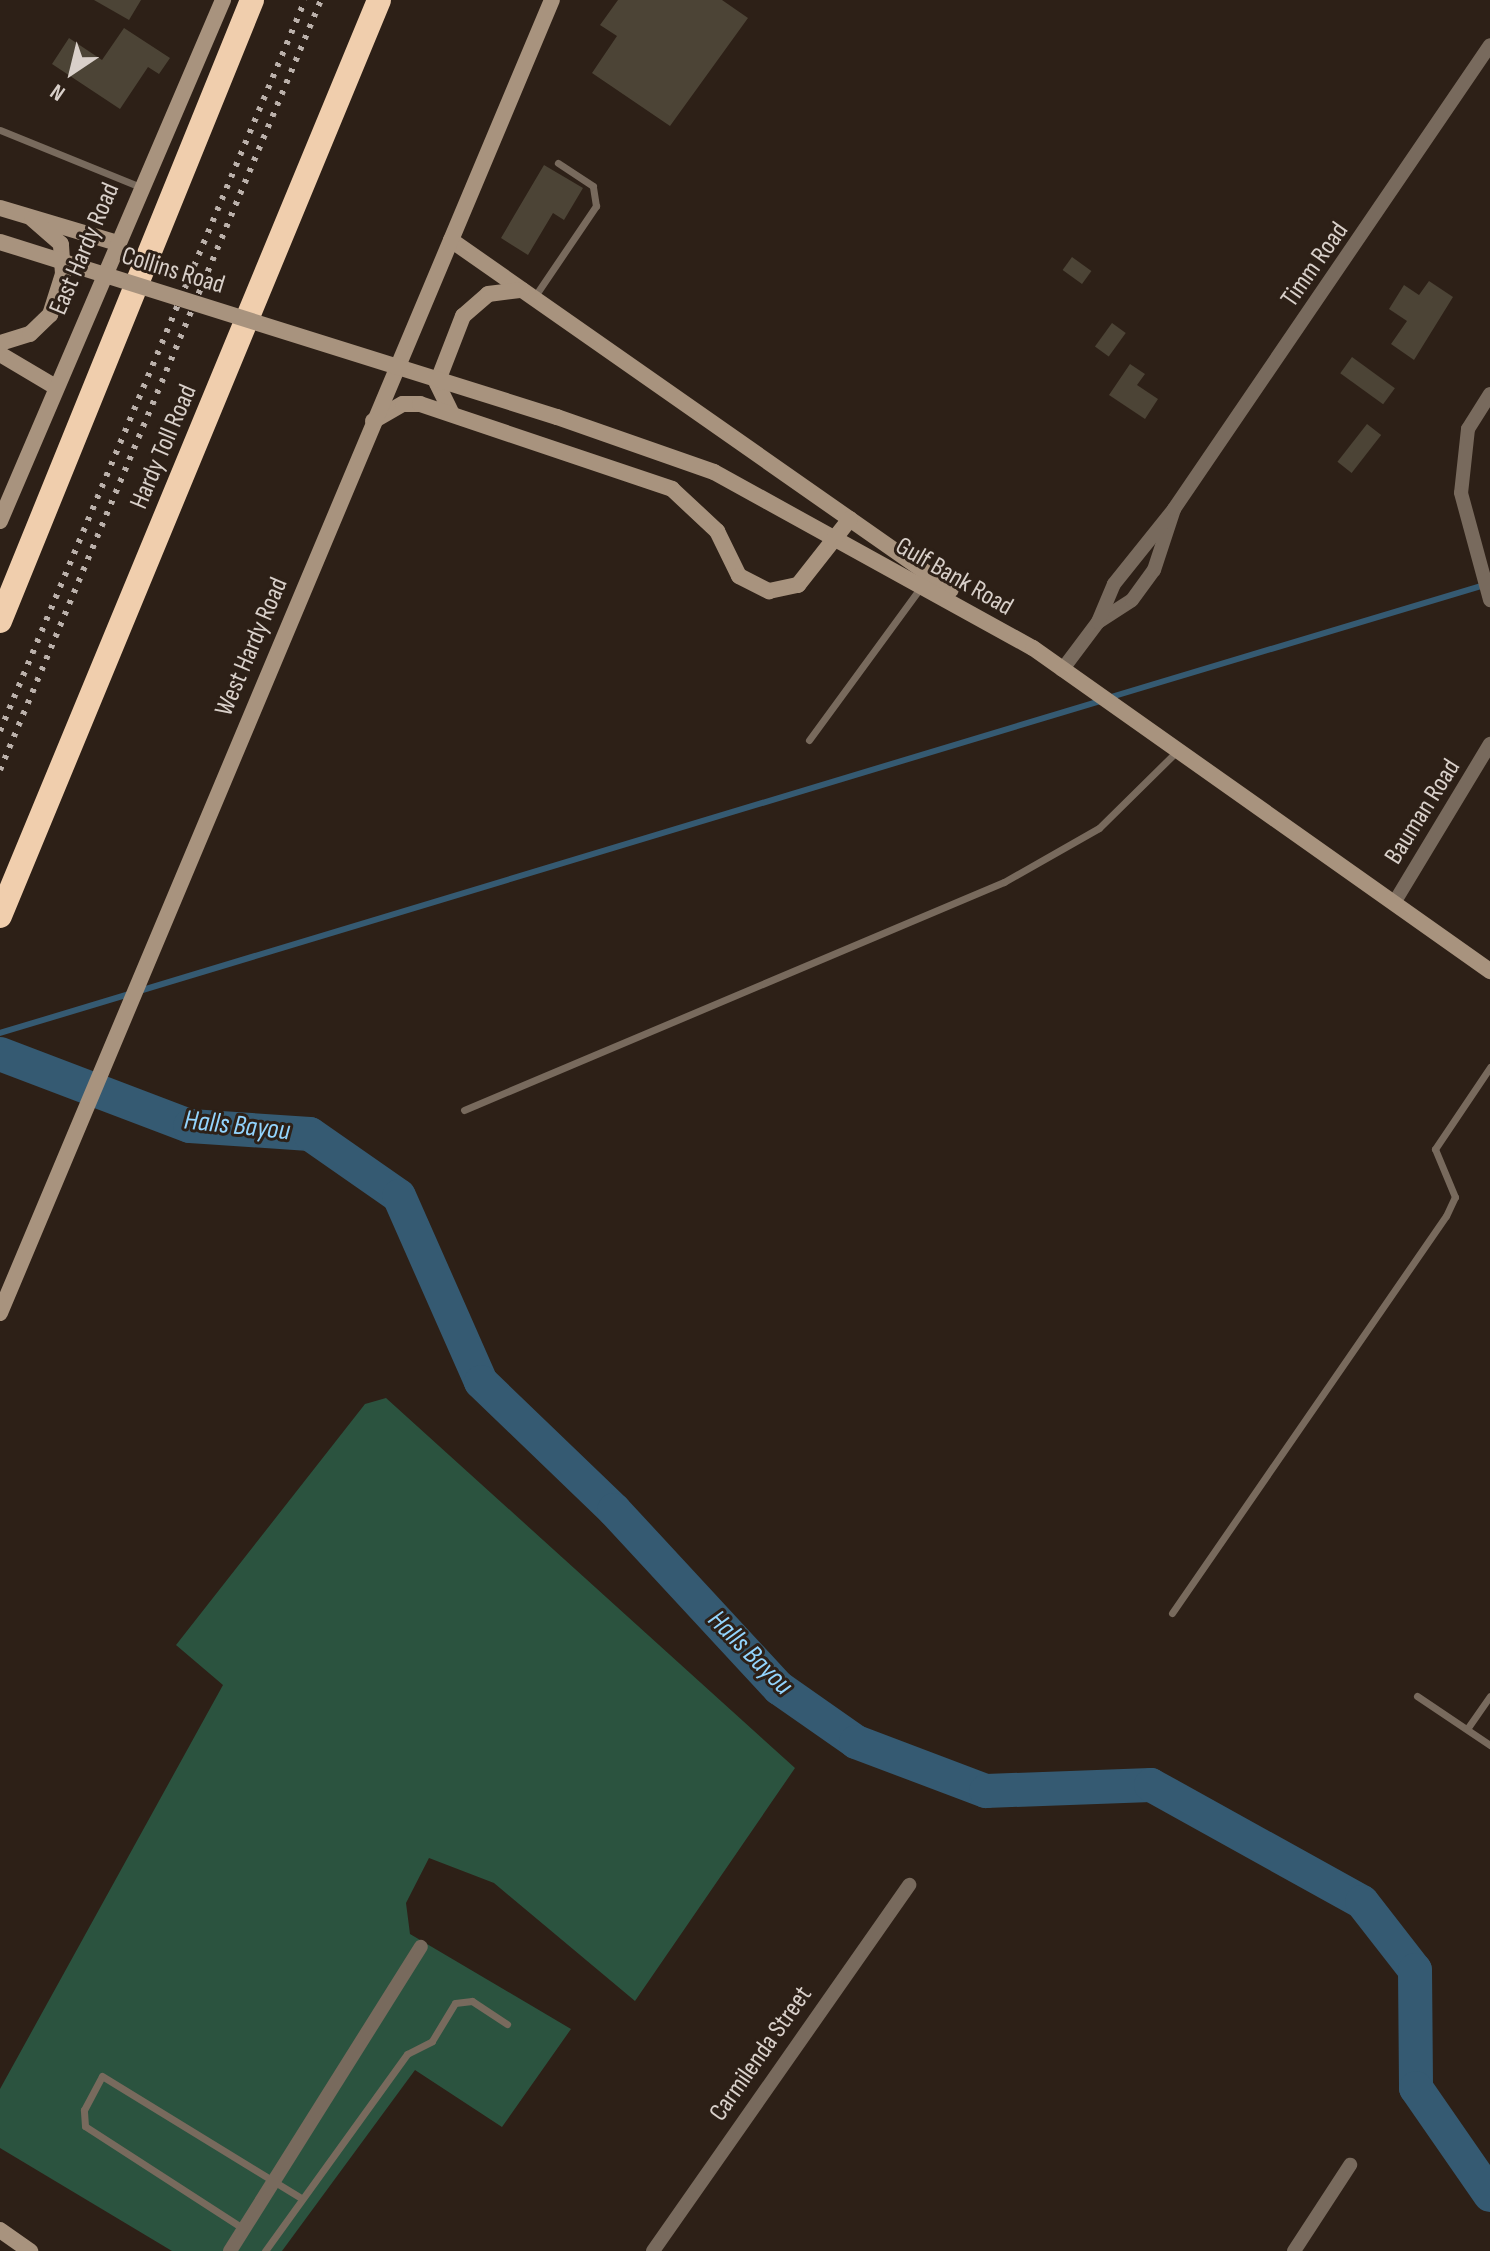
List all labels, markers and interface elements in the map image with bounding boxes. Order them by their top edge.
north arrow [32,32,112,112]
text: N [45,78,71,106]
street label: East Hardy Road [43,178,127,320]
street label: Timm Road [1275,217,1355,313]
street label: Collins Road [118,241,228,301]
street label: Hardy Toll Road [124,380,204,514]
street label: Gulf Bank Road [890,531,1018,623]
street label: West Hardy Road [209,573,295,721]
street label: Bauman Road [1379,754,1467,870]
water label: Halls Bayou [182,1104,292,1148]
water label: Halls Bayou [701,1604,799,1702]
street label: Carmilenda Street [703,1981,819,2127]

